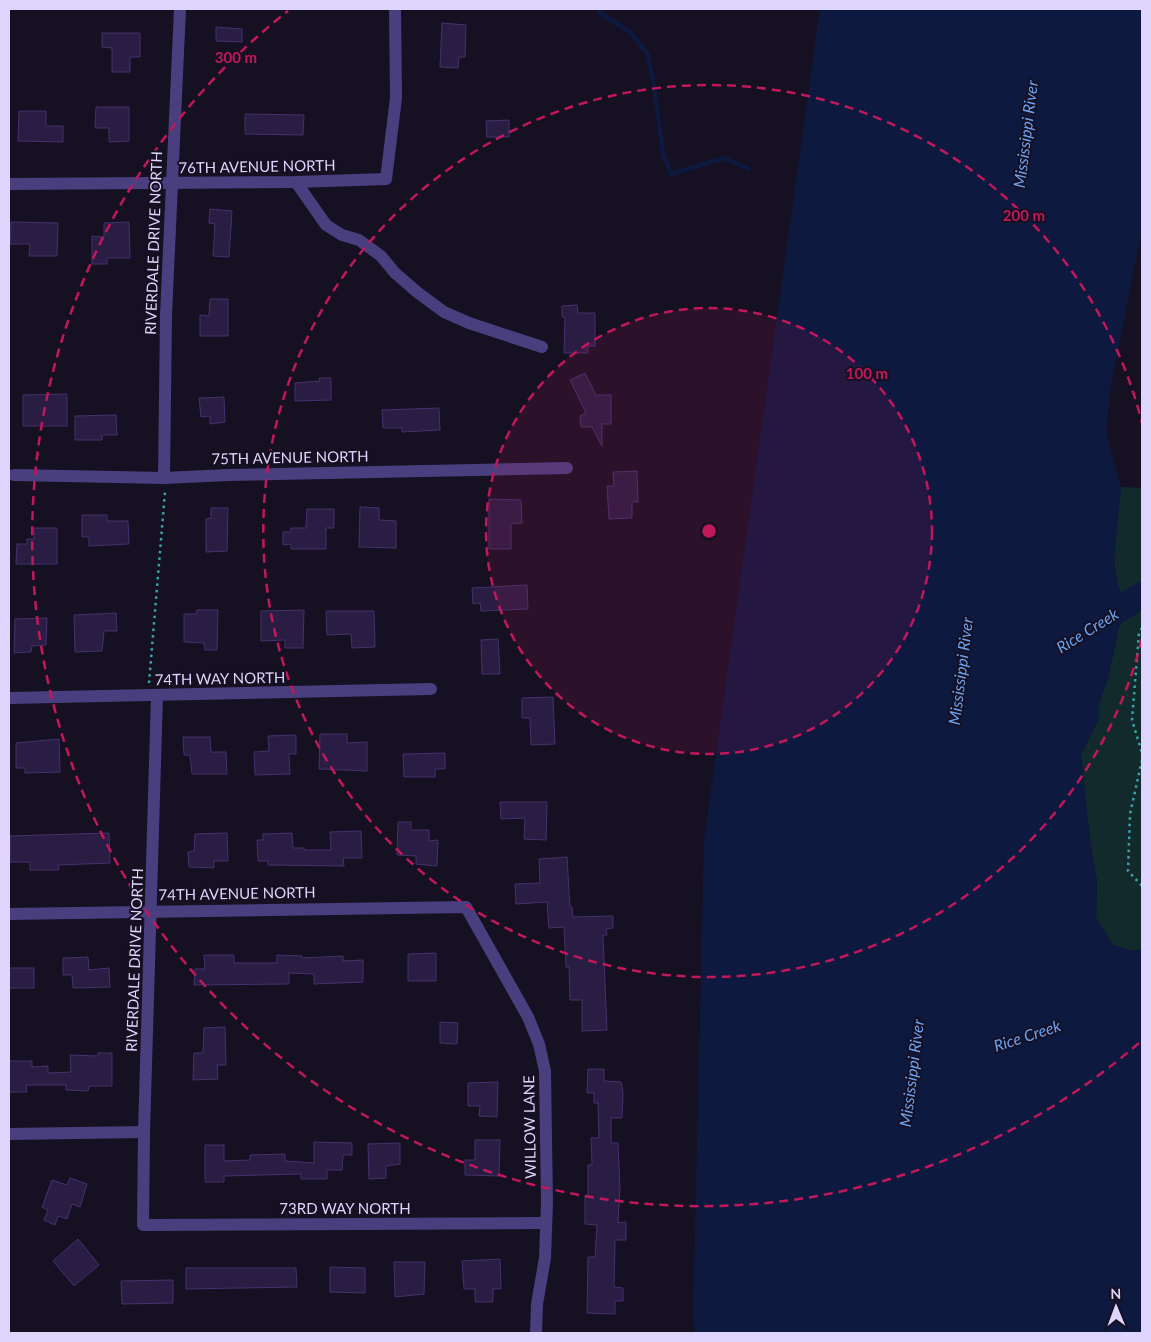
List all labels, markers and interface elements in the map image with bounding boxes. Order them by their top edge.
text: 300 m [215,48,257,66]
water label: Mississippi River [1009,79,1041,189]
street label: RIVERDALE DRIVE NORTH [141,151,165,335]
street label: 76TH AVENUE NORTH [178,156,336,176]
text: 200 m [1003,206,1045,224]
text: 100 m [846,364,888,382]
street label: 75TH AVENUE NORTH [211,447,369,467]
centre of rings [700,522,718,540]
water label: Rice Creek [1053,603,1122,656]
water label: Mississippi River [944,616,976,726]
street label: 74TH WAY NORTH [154,668,286,688]
street label: RIVERDALE DRIVE NORTH [122,868,146,1052]
street label: 74TH AVENUE NORTH [158,883,316,903]
water label: Rice Creek [991,1015,1063,1055]
water label: Mississippi River [895,1018,927,1128]
street label: WILLOW LANE [519,1075,539,1179]
street label: 73RD WAY NORTH [279,1199,411,1217]
north arrow [1091,1282,1141,1332]
text: N [1110,1285,1121,1302]

